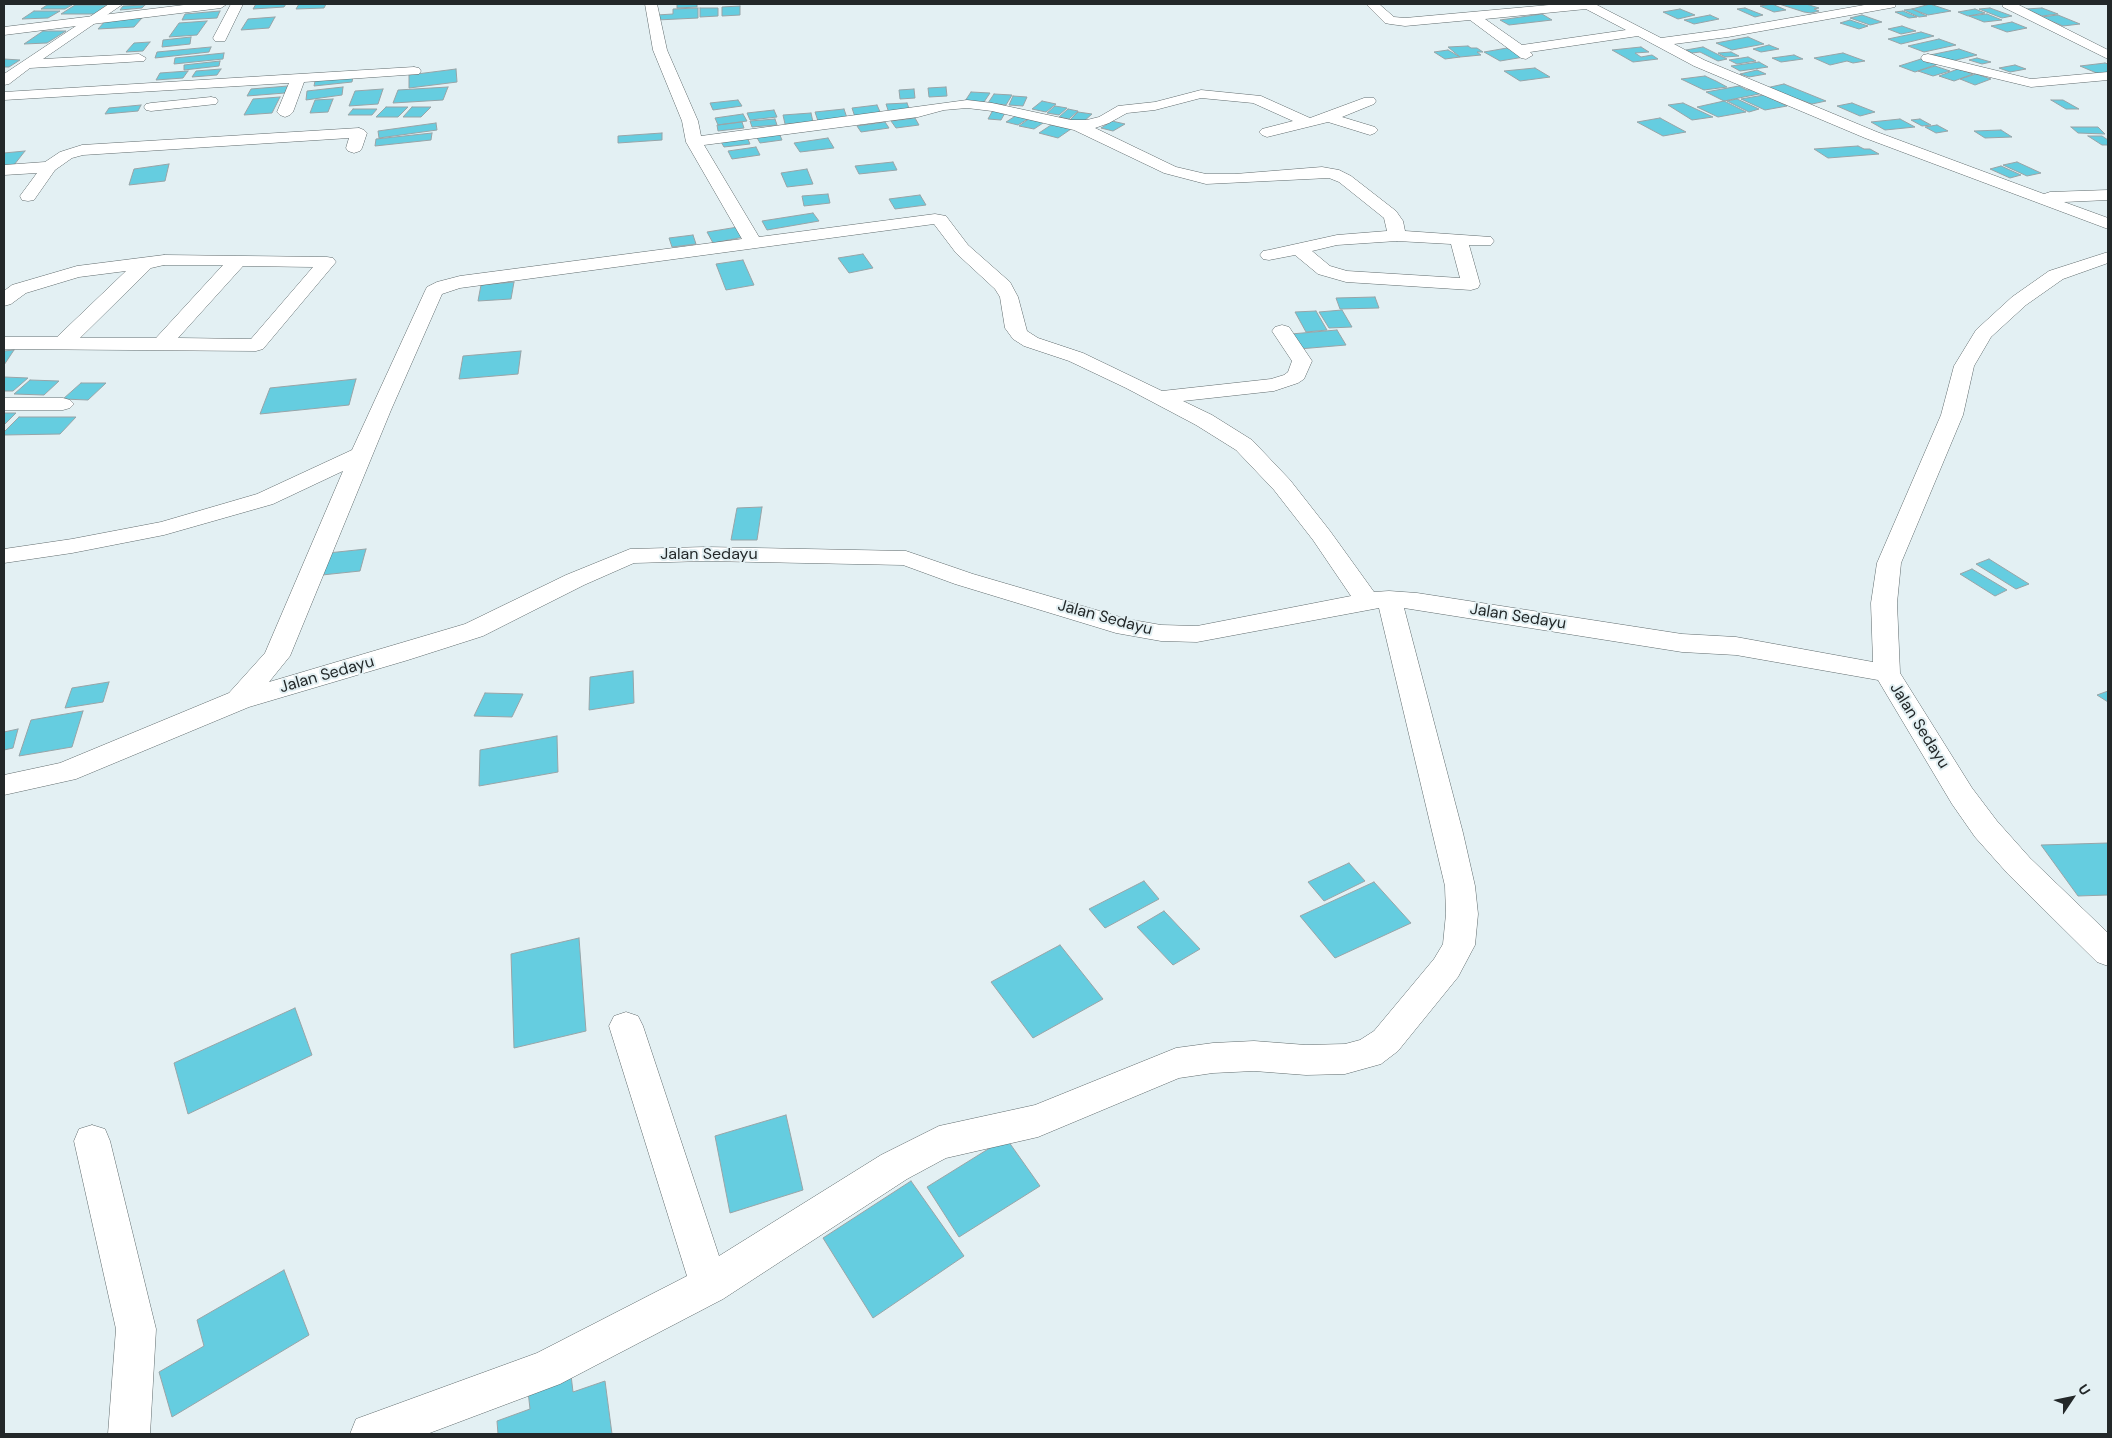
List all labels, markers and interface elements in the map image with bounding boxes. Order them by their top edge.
street label: Jalan Sedayu [660,545,758,565]
street label: Jalan Sedayu [1055,596,1155,640]
street label: Jalan Sedayu [1468,600,1568,634]
street label: Jalan Sedayu [278,652,376,698]
street label: Jalan Sedayu [1885,680,1953,772]
north arrow [2047,1373,2097,1423]
text: U [2074,1381,2095,1399]

